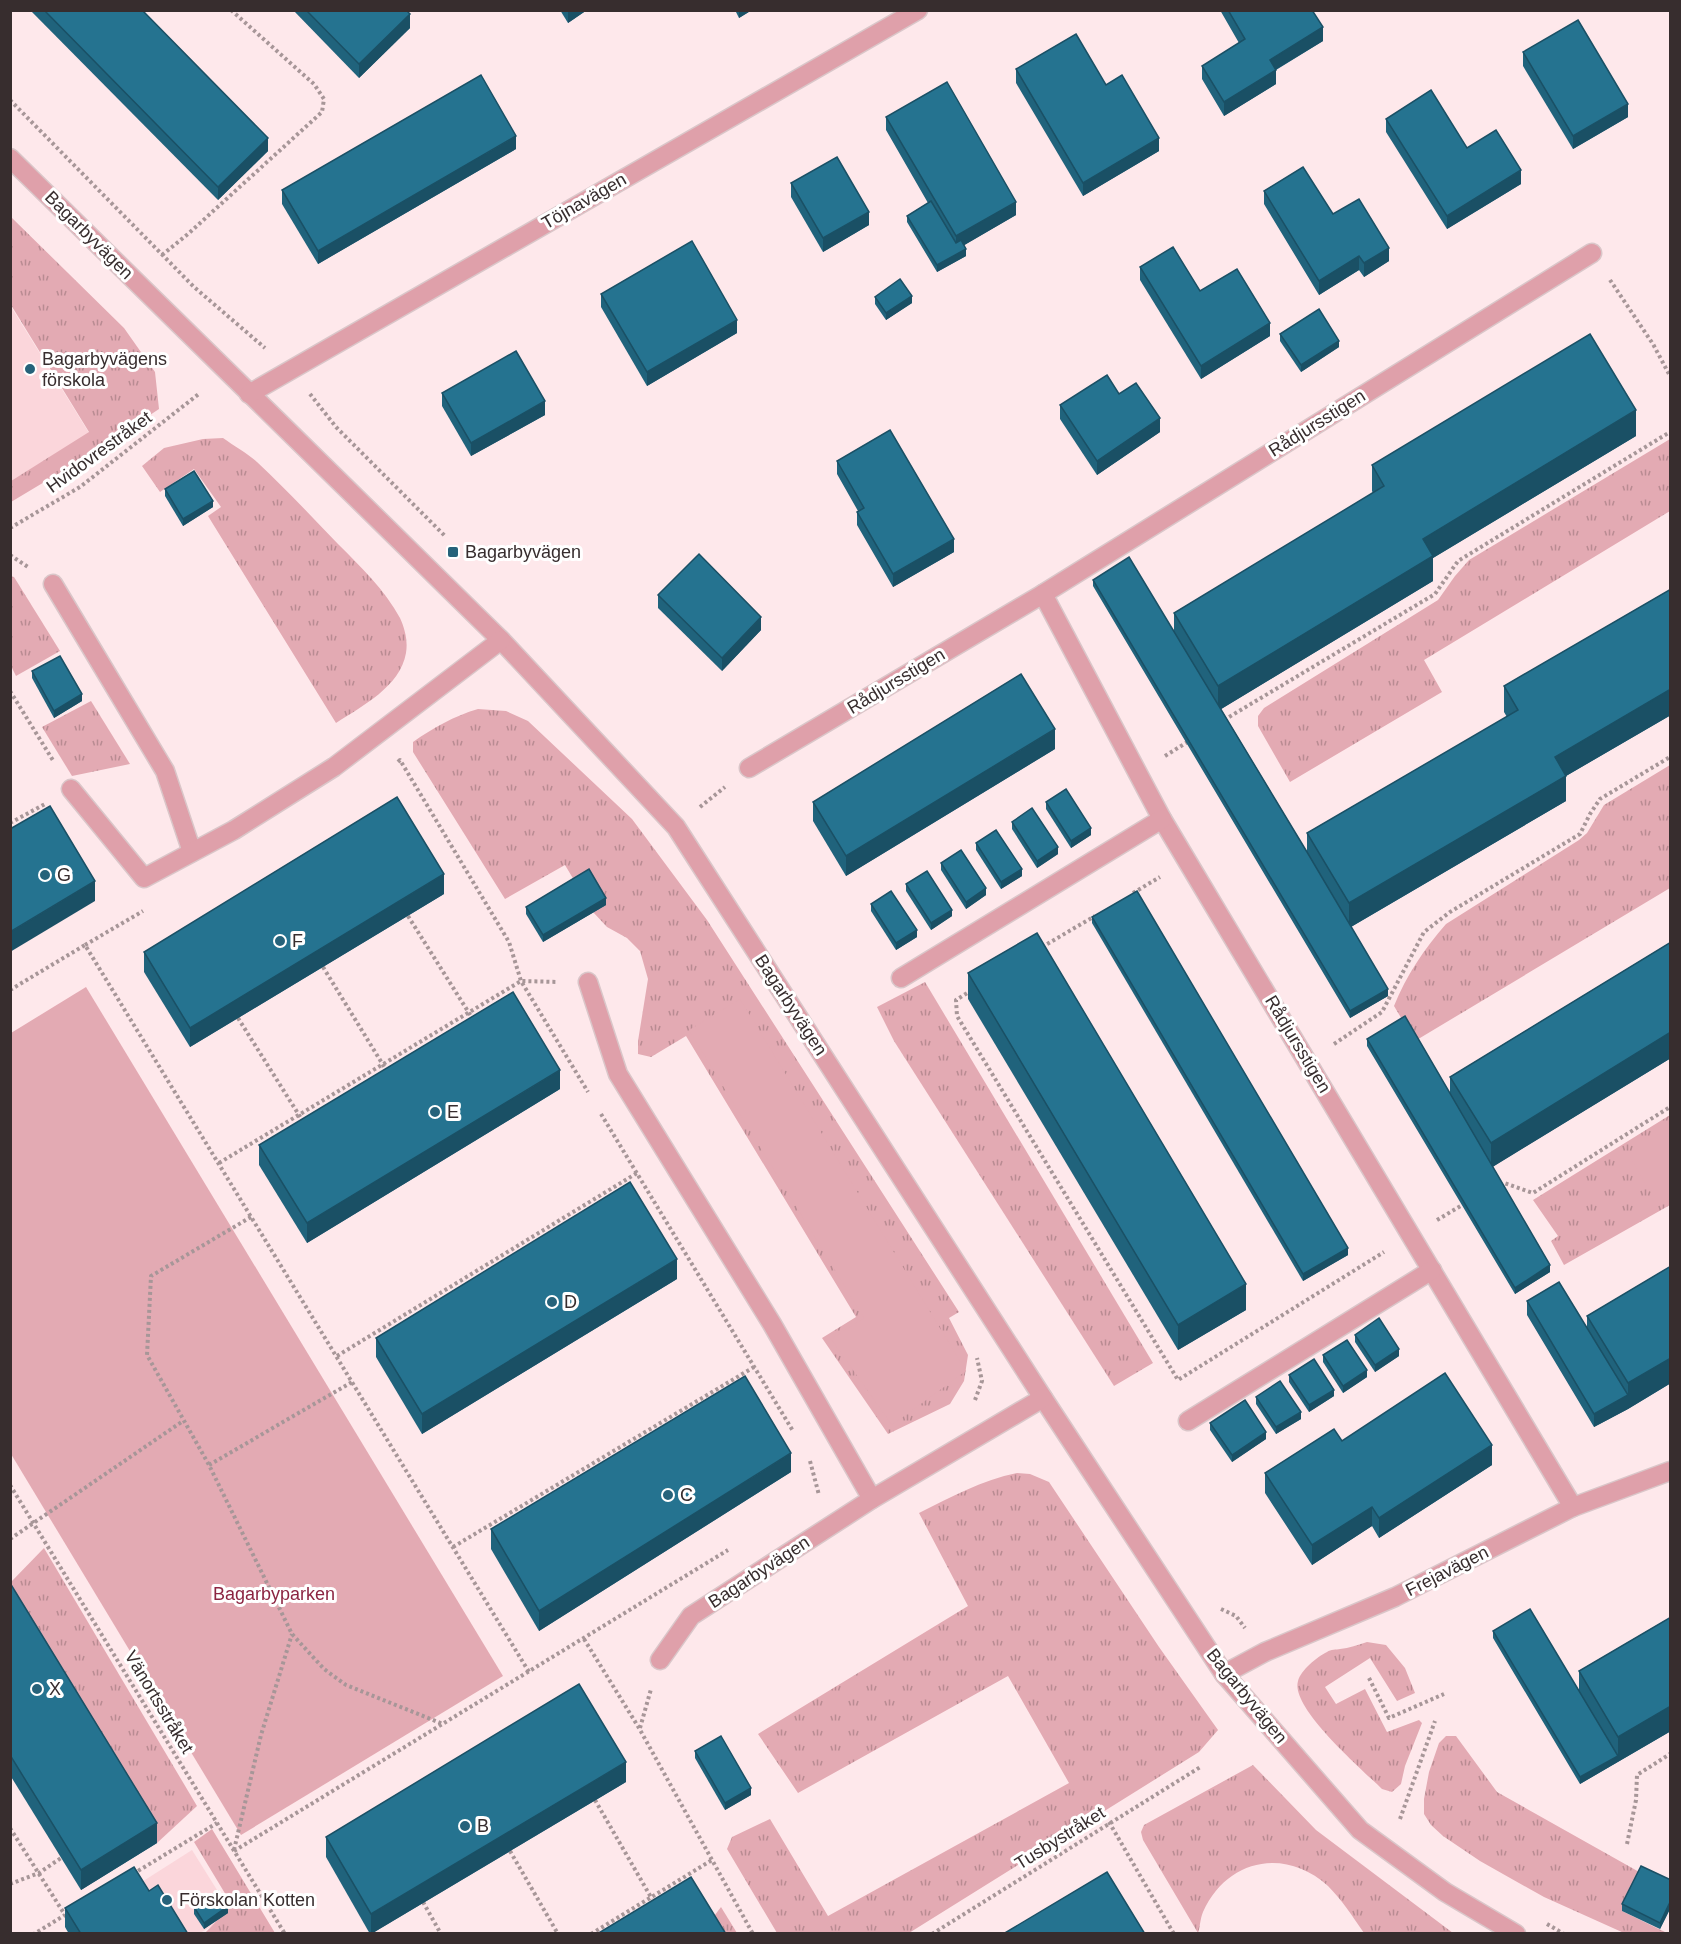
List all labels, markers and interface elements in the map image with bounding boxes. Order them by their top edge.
street label: Töjnavägen [538,169,630,233]
street label: Bagarbyvägen [41,187,137,283]
place label: Bagarbyvägens förskola [42,349,167,390]
marker: Bagarbyvägens förskola [23,362,37,376]
street label: Rådjursstigen [1265,385,1369,461]
street label: Hvidovrestråket [43,407,155,497]
place label: Bagarbyvägen [465,542,581,562]
marker: Bagarbyvägen [446,545,460,559]
street label: Rådjursstigen [844,644,948,718]
place label: G [57,865,71,885]
marker: G [38,868,52,882]
place label: F [292,931,303,951]
marker: F [273,934,287,948]
street label: Bagarbyvägen [751,951,831,1059]
street label: Rådjursstigen [1261,992,1335,1096]
place label: E [447,1102,459,1122]
marker: E [428,1105,442,1119]
place label: D [564,1292,577,1312]
marker: D [545,1295,559,1309]
place label: C [680,1485,693,1505]
marker: C [661,1488,675,1502]
street label: Bagarbyvägen [705,1532,813,1612]
street label: Frejavägen [1402,1542,1492,1600]
park label: Bagarbyparken [213,1584,335,1604]
street label: Bagarbyvägen [1203,1645,1291,1747]
street label: Vänortsstråket [121,1647,197,1757]
place label: X [49,1679,61,1699]
marker: X [30,1682,44,1696]
street label: Tusbystråket [1011,1802,1109,1874]
place label: B [477,1816,489,1836]
marker: B [458,1819,472,1833]
place label: Förskolan Kotten [179,1890,315,1910]
marker: Förskolan Kotten [160,1893,174,1907]

